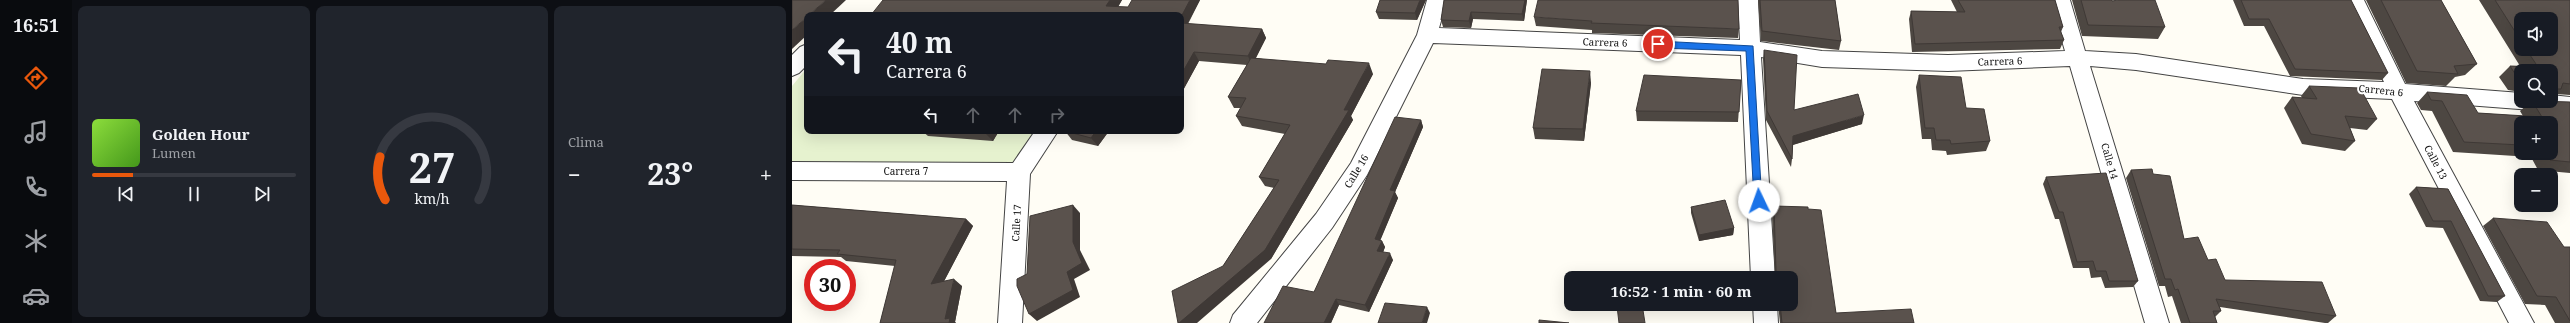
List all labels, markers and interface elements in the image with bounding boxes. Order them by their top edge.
map controls [2514,12,2558,212]
button: sound [2514,12,2558,56]
text: 16:51 [13,13,59,37]
text: 40 m [886,23,953,61]
pin [1641,27,1675,61]
icon: left [820,28,872,80]
icon: arrive [1647,33,1669,55]
street label: Carrera 6 [1582,34,1628,50]
street label: Carrera 6 [1977,53,2023,69]
text: Carrera 6 [886,59,967,83]
icon: directions [22,64,50,92]
button: search [2514,64,2558,108]
street label: Carrera 6 [2358,81,2404,99]
icon: left [920,104,942,126]
icon: ahead [962,104,984,126]
icon: ahead [1004,104,1026,126]
icon: right [1046,104,1068,126]
button: + [2514,116,2558,160]
icon: music [22,118,50,146]
text: Golden Hour [152,124,250,144]
text: Clima [568,133,604,151]
text: 27 [408,138,456,194]
street label: Calle 14 [2098,141,2122,181]
street label: Calle 13 [2421,142,2451,182]
text: Lumen [152,144,196,162]
street label: Calle 16 [1340,151,1372,191]
text: 23° [647,153,693,194]
text: − [568,159,581,189]
text: + [760,159,772,189]
street label: Carrera 7 [884,164,929,178]
button: − [2514,168,2558,212]
icon: phone [22,173,50,201]
position arrow [1738,180,1780,222]
icon: previous [115,183,137,205]
icon: pause [183,183,205,205]
icon: next [251,183,273,205]
text: km/h [414,188,450,207]
street label: Calle 17 [1008,204,1024,242]
icon: climate [22,227,50,255]
speed limit sign: 30 [804,259,856,311]
text: 16:52 · 1 min · 60 m [1611,281,1751,301]
icon: car [22,282,50,310]

